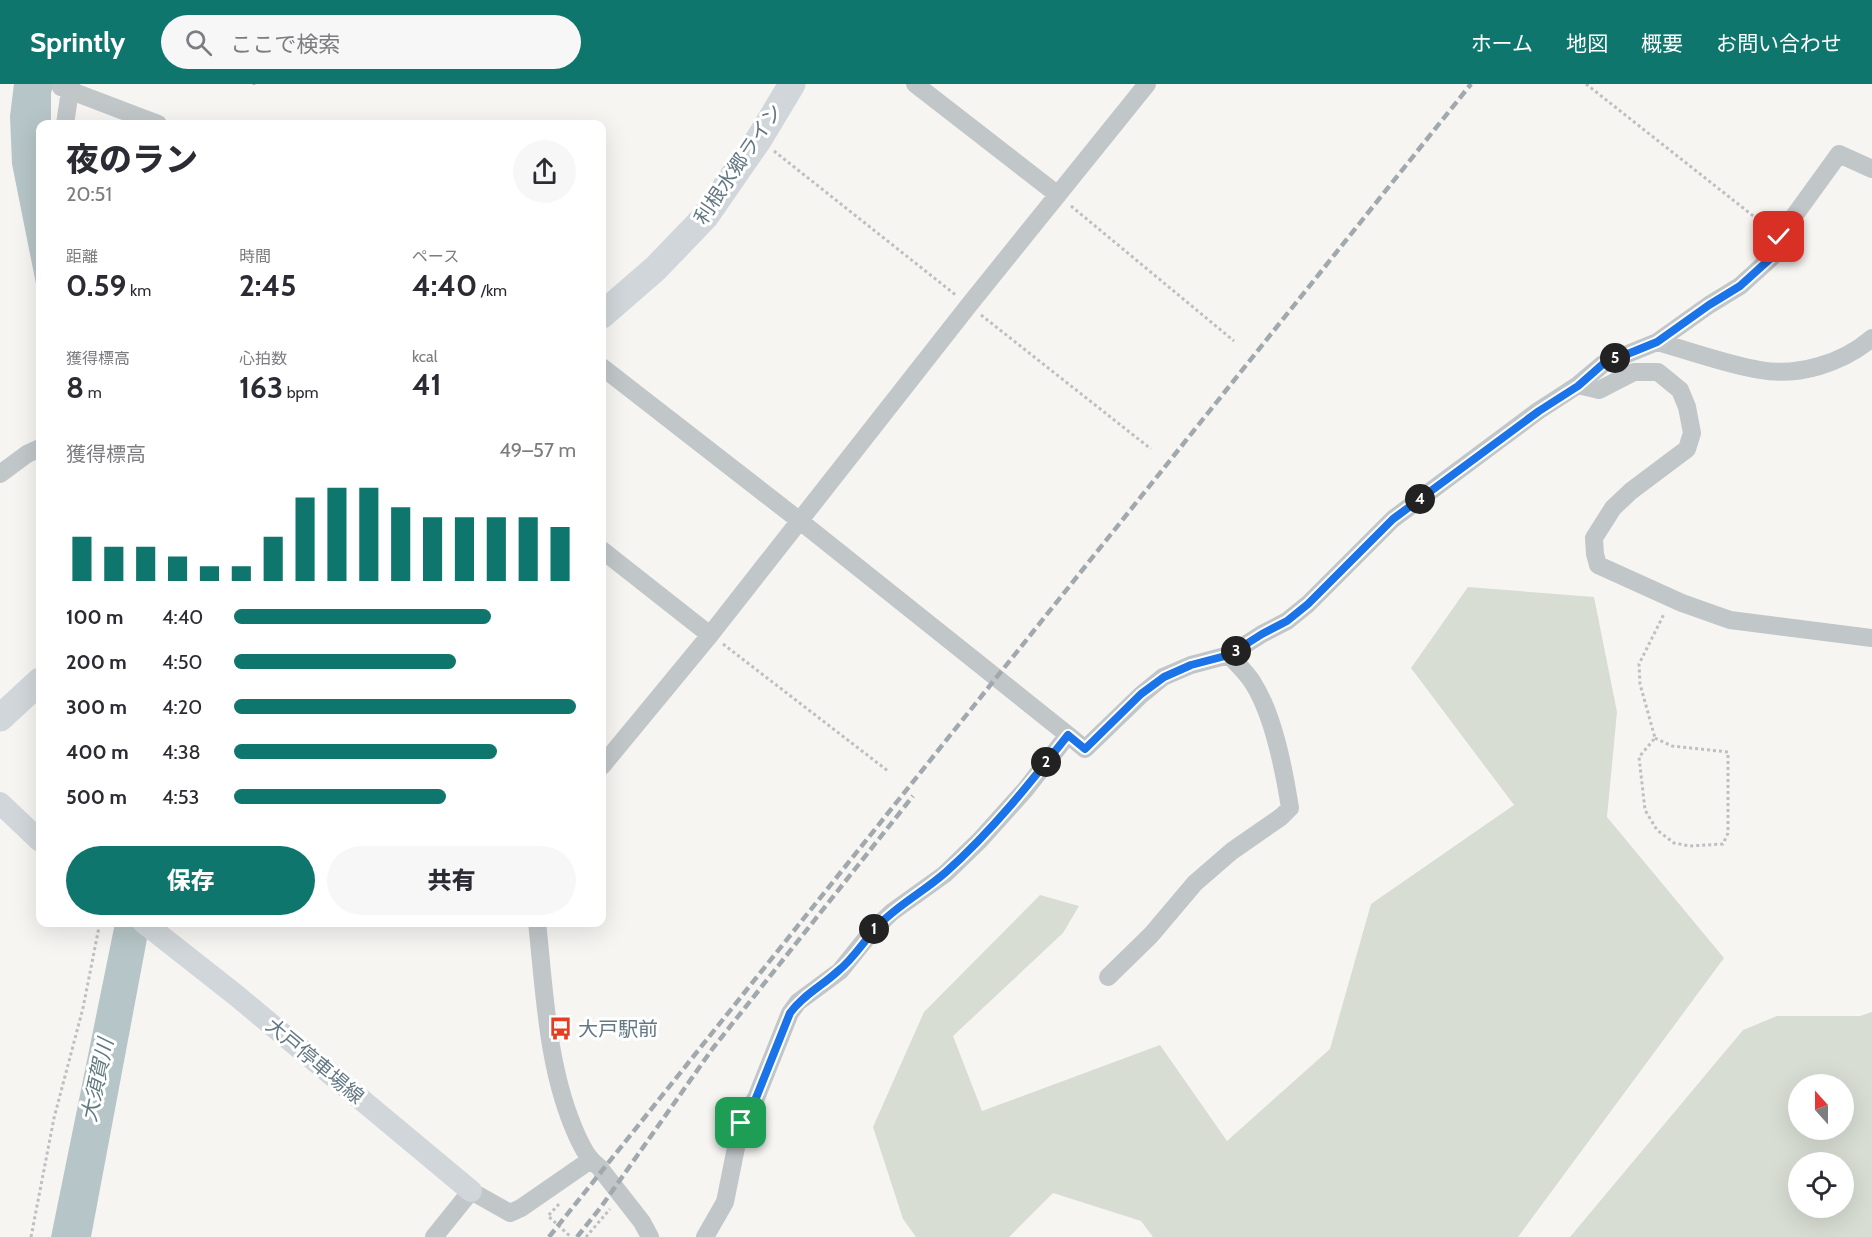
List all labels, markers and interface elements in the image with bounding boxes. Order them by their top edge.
search box [161,15,581,69]
text: Sprintly [30,25,125,59]
icon: search [182,26,215,59]
text: ここで検索 [230,31,340,58]
text: ホーム [1471,31,1533,56]
text: 地図 [1566,31,1608,56]
text: 概要 [1641,31,1683,56]
text: お問い合わせ [1716,31,1842,56]
street label: 利根水郷ライン [689,99,787,229]
text: 夜のラン [66,139,198,179]
button: share [513,140,576,203]
text: 20:51 [66,182,112,206]
pin [1753,211,1804,262]
icon: check [1762,220,1795,253]
text: 距離 [66,247,98,266]
text: 時間 [239,247,271,266]
text: ペース [412,247,459,266]
text: 0.59 [66,267,126,304]
text: 2:45 [239,267,296,304]
text: 4:40 [412,267,477,304]
text: km [126,281,151,300]
text: /km [477,281,507,300]
pin: 5 [1600,343,1630,373]
text: kcal [412,347,438,366]
text: 5 [1611,348,1619,367]
text: 獲得標高 [66,349,130,368]
text: 心拍数 [239,349,287,368]
text: 41 [412,366,441,403]
text: 8 [66,369,84,406]
text: 163 [239,369,283,406]
text: m [84,383,102,402]
text: bpm [283,383,319,402]
text: 49–57 m [499,438,576,462]
text: 獲得標高 [66,442,146,466]
pin: 4 [1405,484,1435,514]
text: 4 [1415,489,1425,508]
text: 100 m [66,605,124,629]
text: 4:40 [162,605,203,629]
pin: 3 [1221,636,1251,666]
text: 3 [1232,641,1240,660]
text: 200 m [66,650,127,674]
text: 4:50 [162,650,203,674]
text: 300 m [66,695,127,719]
text: 4:20 [162,695,202,719]
text: 400 m [66,740,129,764]
text: 4:38 [162,740,201,764]
pin: 2 [1031,747,1061,777]
text: 2 [1042,752,1050,771]
text: 500 m [66,785,127,809]
text: 4:53 [162,785,199,809]
button: 保存 [66,846,315,915]
button: 共有 [327,846,576,915]
pin: 1 [859,914,889,944]
text: 1 [871,919,877,938]
street label: 大戸停車場線 [261,1013,369,1109]
bus stop icon: 大戸駅前 [547,1016,573,1042]
place label: 大戸駅前 [578,1017,658,1041]
water label: 大須賀川 [76,1034,118,1124]
north arrow [1788,1074,1854,1140]
map controls [1788,1074,1854,1218]
pin [715,1097,766,1148]
icon: arrive [724,1106,757,1139]
button: locate [1788,1152,1854,1218]

